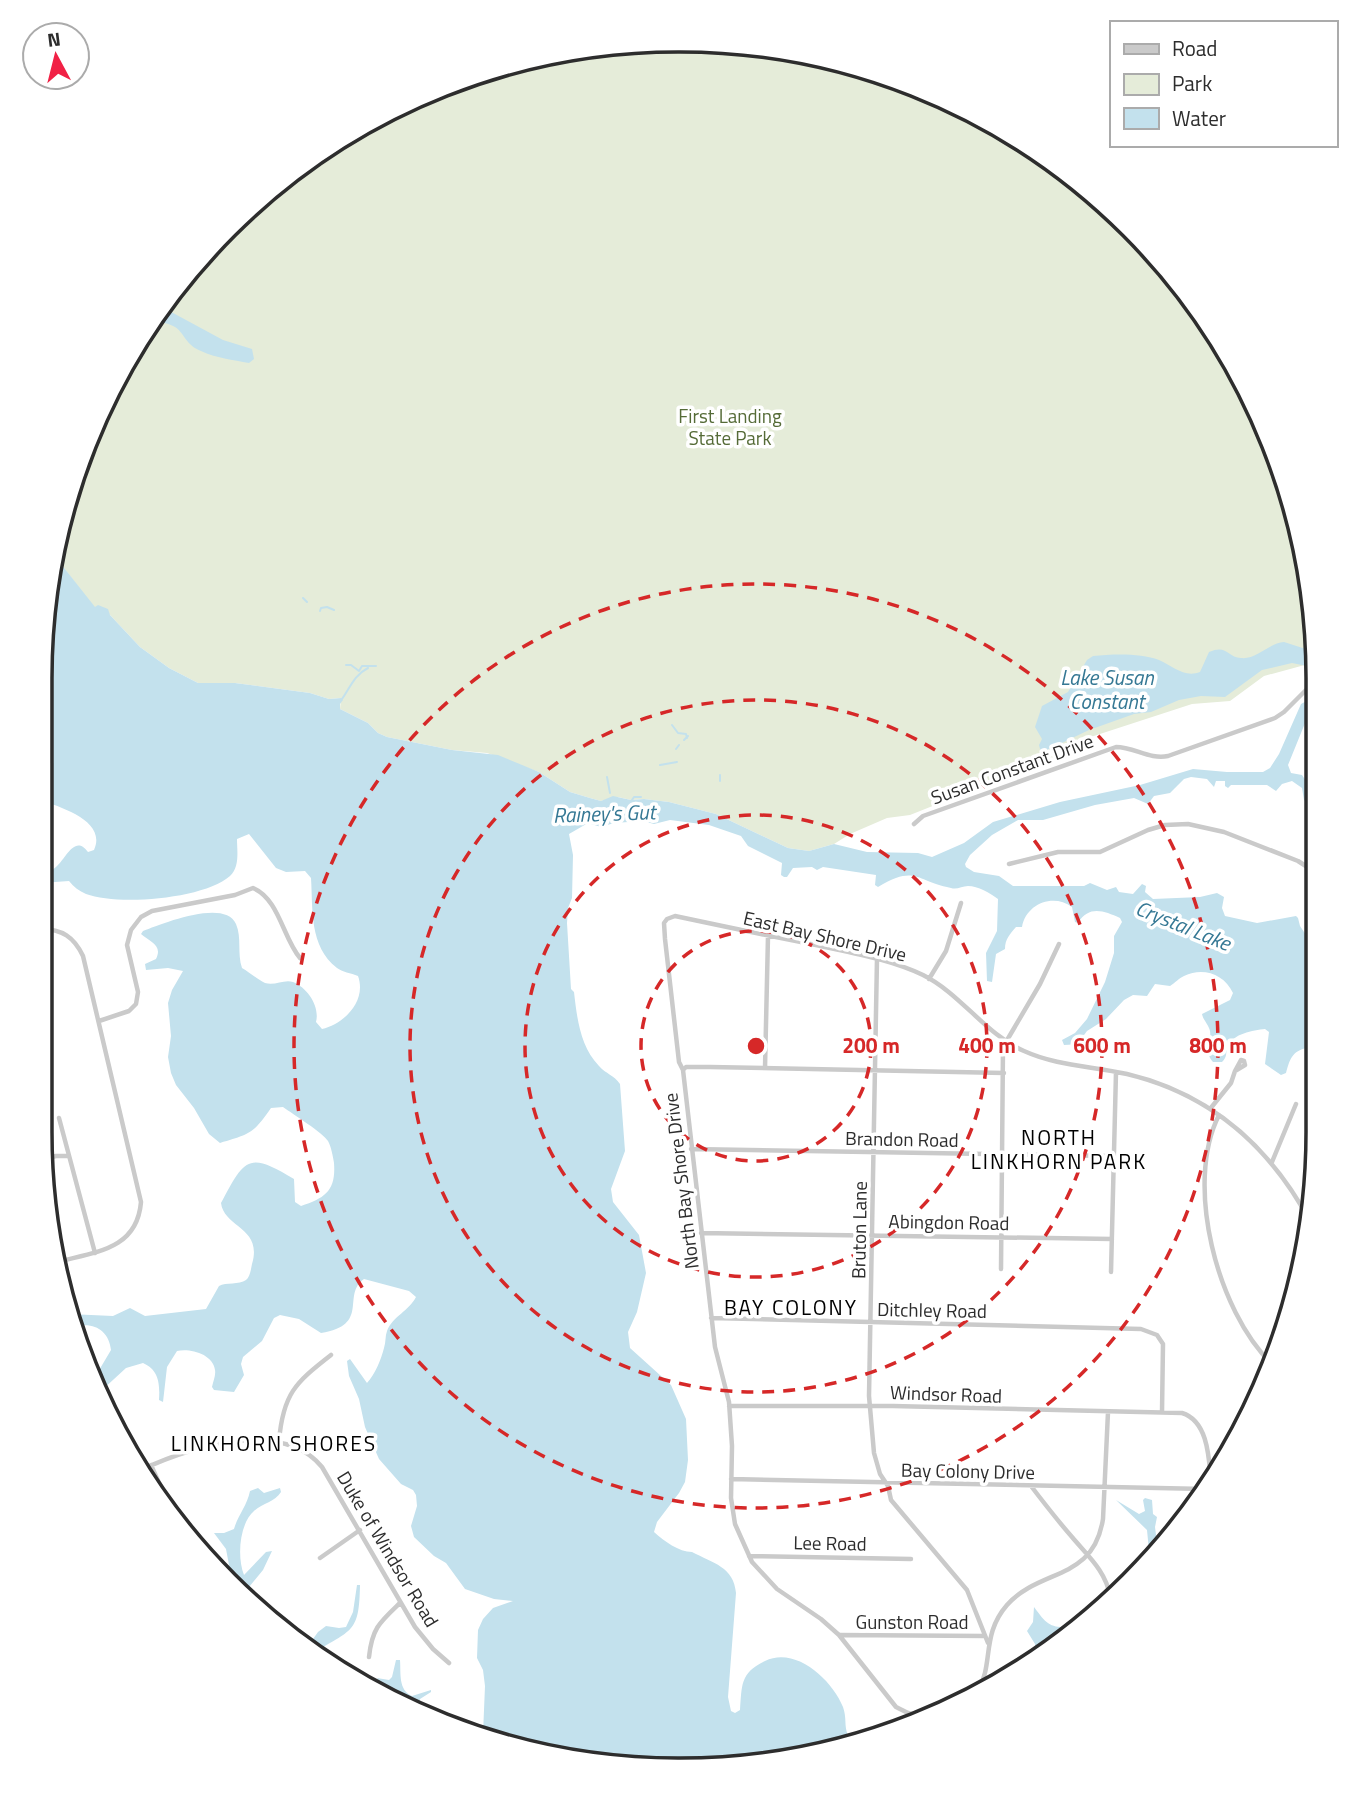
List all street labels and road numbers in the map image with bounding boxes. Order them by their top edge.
street label: Susan Constant Drive [926,726,1097,811]
street label: East Bay Shore Drive [741,903,909,968]
street label: North Bay Shore Drive [655,1091,706,1271]
street label: Brandon Road [845,1123,959,1154]
street label: Bruton Lane [843,1181,874,1279]
street label: Abingdon Road [888,1206,1010,1237]
street label: Ditchley Road [877,1294,987,1325]
street label: Windsor Road [890,1377,1002,1410]
street label: Bay Colony Drive [901,1455,1035,1486]
street label: Duke of Windsor Road [330,1465,447,1632]
street label: Lee Road [793,1527,867,1558]
street label: Gunston Road [855,1607,969,1636]

